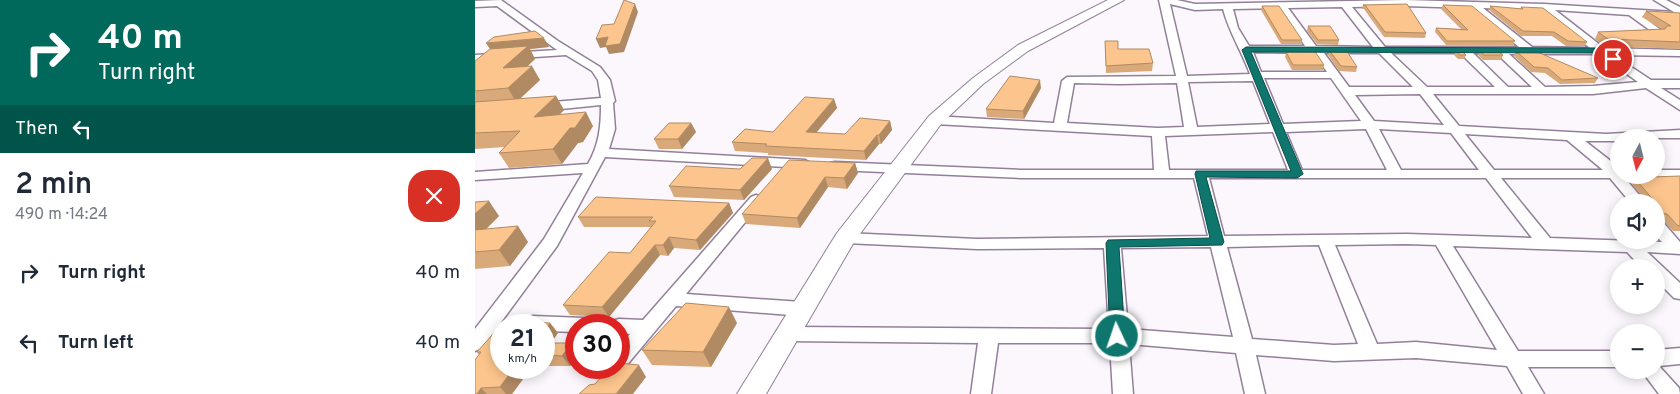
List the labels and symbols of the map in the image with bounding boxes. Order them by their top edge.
pin [1592,38,1634,80]
north arrow [1610,129,1665,184]
position arrow [1090,309,1142,361]
speed limit sign: 30 [565,314,630,379]

